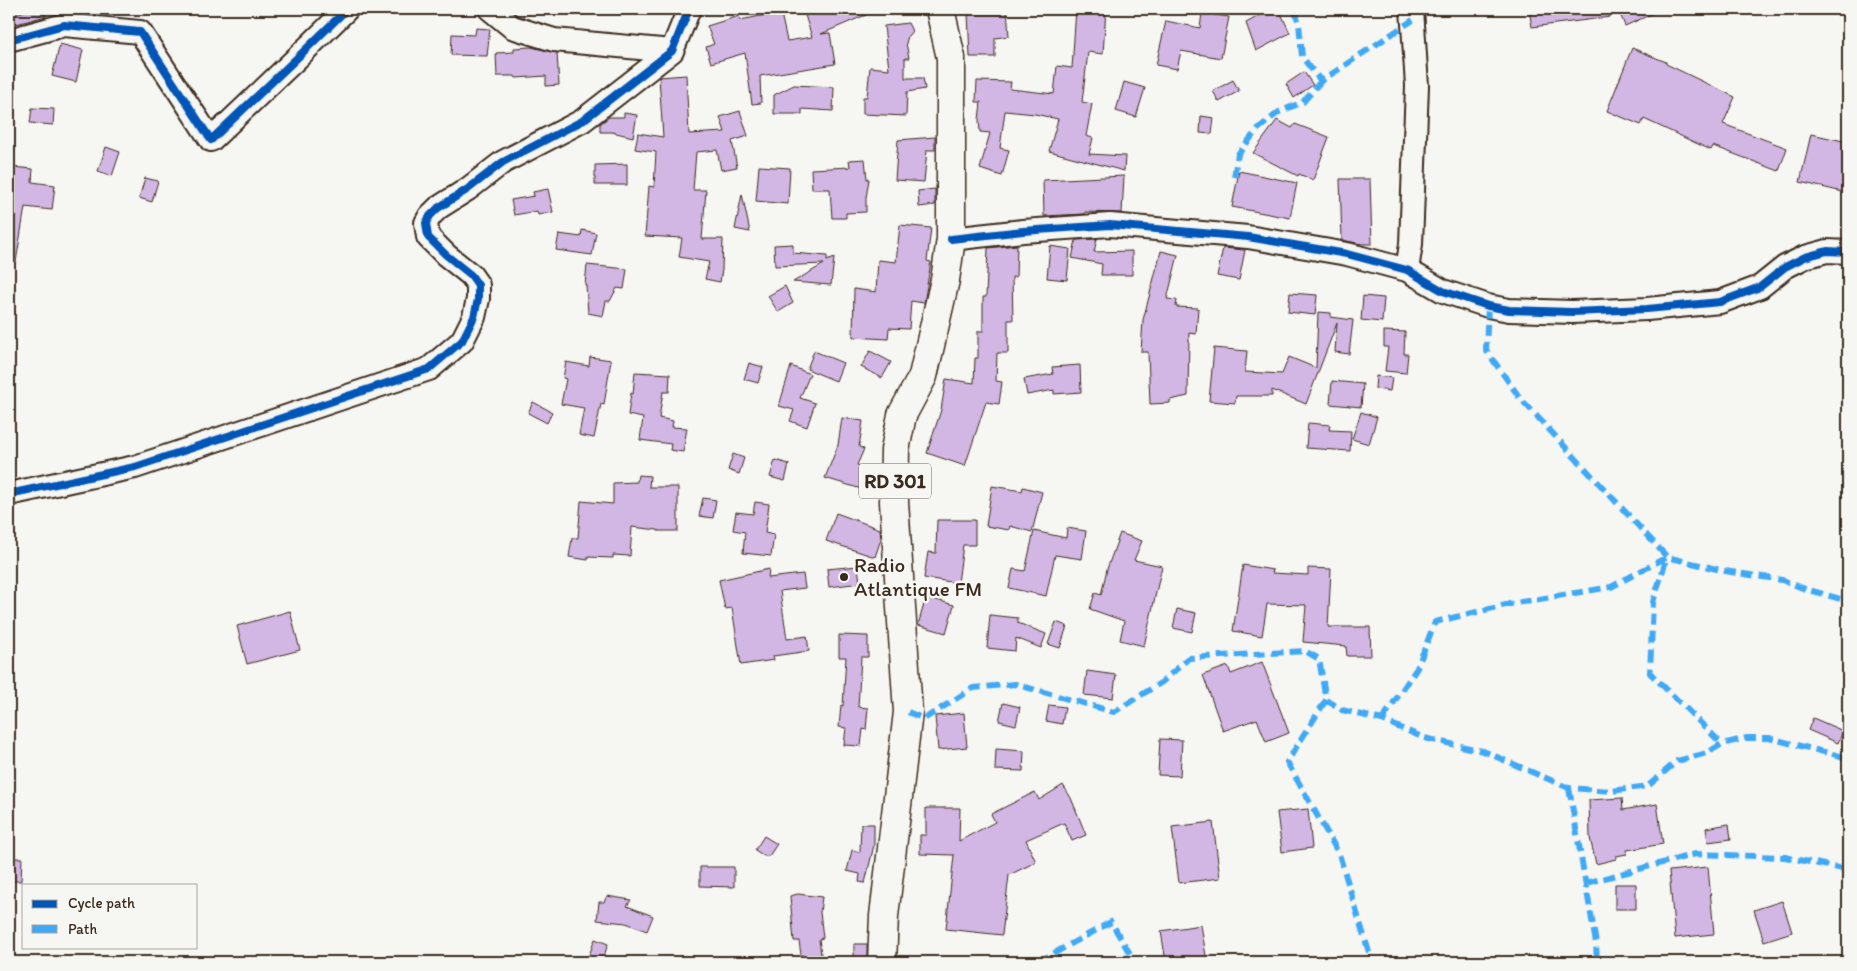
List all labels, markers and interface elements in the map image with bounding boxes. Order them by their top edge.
road number: RD 301 [859,464,931,498]
place label: Radio Atlantique FM [854,552,982,601]
marker: Radio Atlantique FM [838,571,850,583]
legend [22,884,198,948]
text: Cycle path [68,894,135,912]
text: Path [68,920,97,938]

